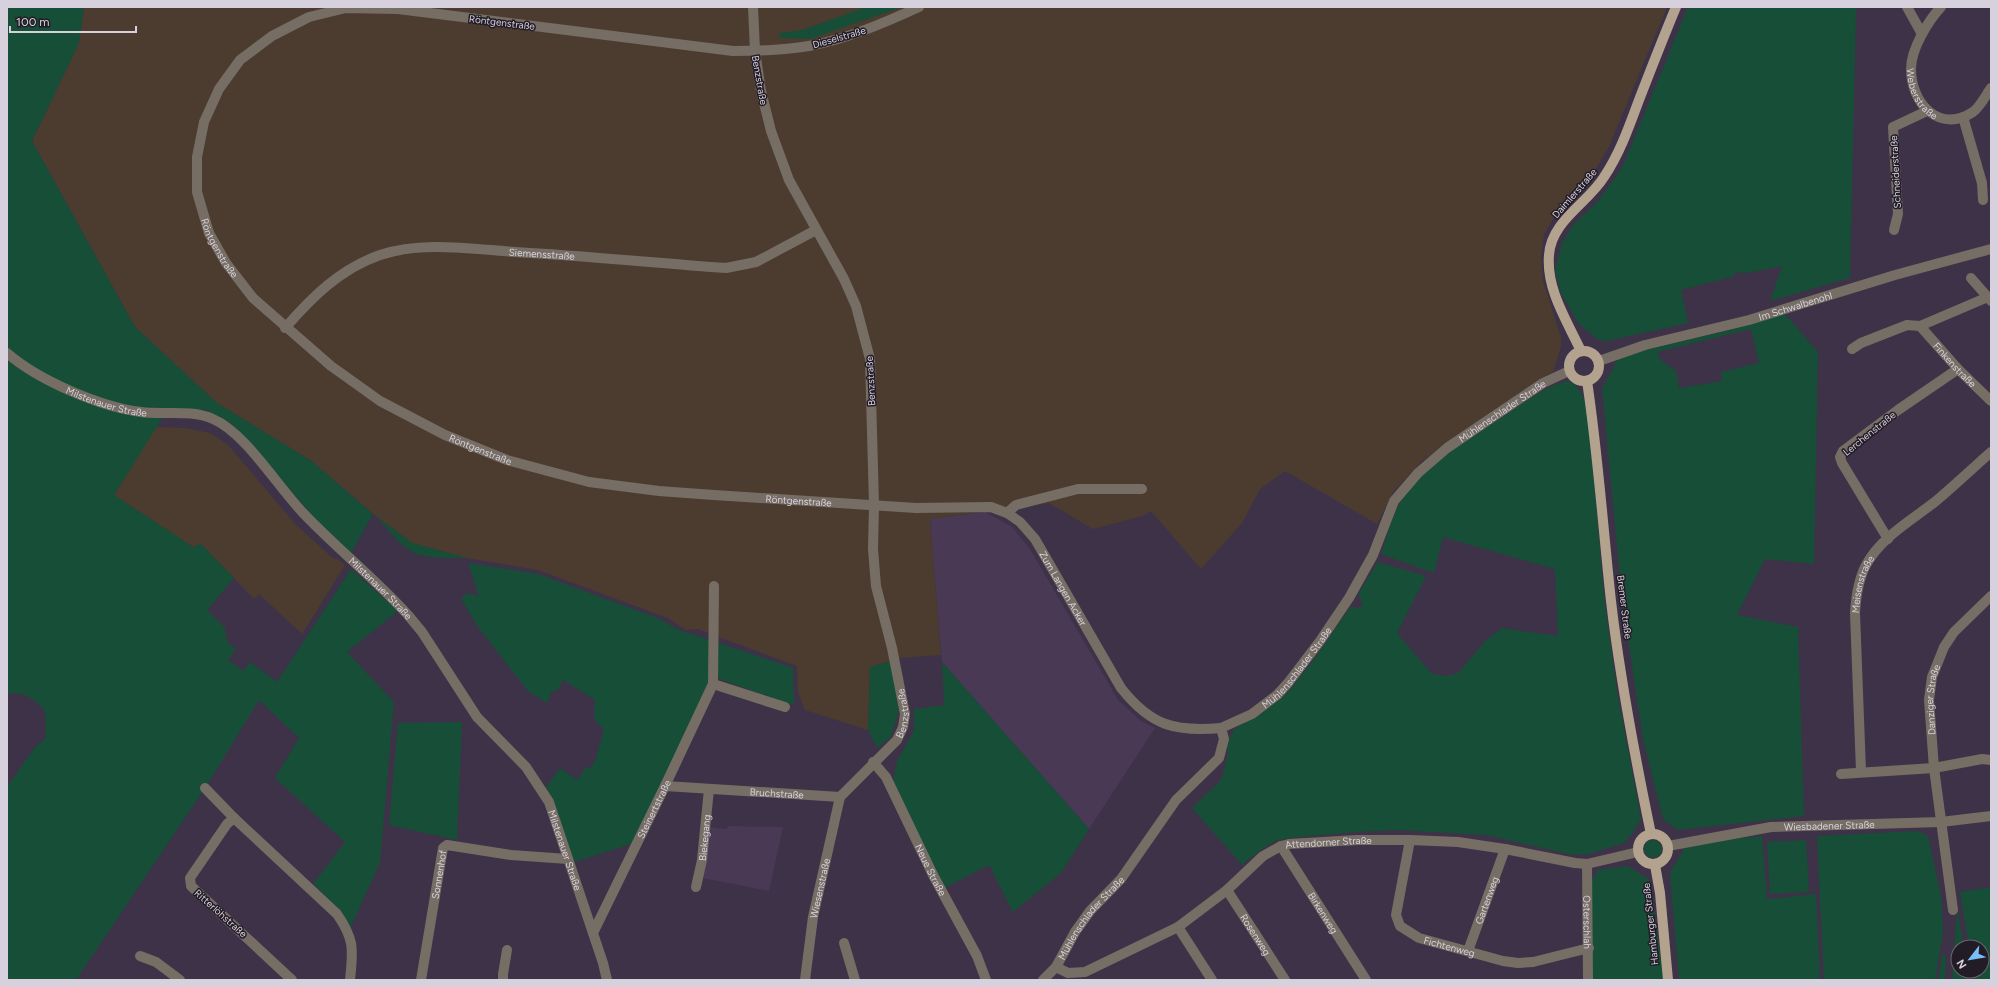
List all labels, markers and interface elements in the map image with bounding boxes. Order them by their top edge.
scale bar [10,8,136,34]
street label: Röntgenstraße [468,12,536,33]
text: 100 m [16,15,50,29]
street label: Dieselstraße [811,24,868,51]
street label: Benzstraße [749,54,770,106]
street label: Weberstraße [1904,68,1940,123]
street label: Schneiderstraße [1887,135,1904,209]
street label: Daimlerstraße [1549,165,1600,221]
street label: Röntgenstraße [198,217,241,281]
street label: Siemensstraße [508,246,576,263]
street label: Im Schwalbenohl [1757,289,1834,324]
street label: Finkenstraße [1930,340,1979,391]
street label: Benzstraße [863,355,878,406]
street label: Mühlenschlader Straße [1456,377,1549,445]
street label: Milstenauer Straße [64,384,148,420]
street label: Lerchenstraße [1840,408,1899,459]
street label: Röntgenstraße [447,431,514,468]
street label: Röntgenstraße [765,492,833,510]
street label: Zum Langen Acker [1036,549,1090,629]
street label: Meisenstraße [1849,552,1877,614]
street label: Milstenauer Straße [346,554,415,623]
street label: Bremer Straße [1614,574,1635,640]
street label: Mühlenschlader Straße [1259,624,1335,711]
street label: Danziger Straße [1923,662,1944,736]
street label: Benzstraße [893,687,912,740]
street label: Steinertstraße [634,777,674,841]
street label: Bruchstraße [749,785,805,802]
street label: Milstenauer Straße [545,808,584,893]
street label: Biekegang [696,814,713,862]
street label: Wiesbadener Straße [1784,818,1875,834]
street label: Attendorner Straße [1284,834,1372,852]
street label: Neue Straße [912,842,949,899]
street label: Sonnenhof [429,849,450,900]
street label: Wiesenstraße [807,857,833,920]
street label: Mühlenschlader Straße [1055,873,1128,962]
street label: Gartenweg [1472,875,1502,926]
street label: Hamburger Straße [1640,882,1661,966]
street label: Ritterlöhstraße [192,886,250,941]
street label: Birkenweg [1305,890,1341,936]
street label: Osterschlah [1580,895,1594,949]
street label: Rosenweg [1237,912,1274,958]
street label: Fichtenweg [1422,934,1476,960]
north arrow [1950,939,1990,979]
text: N [1954,957,1970,971]

